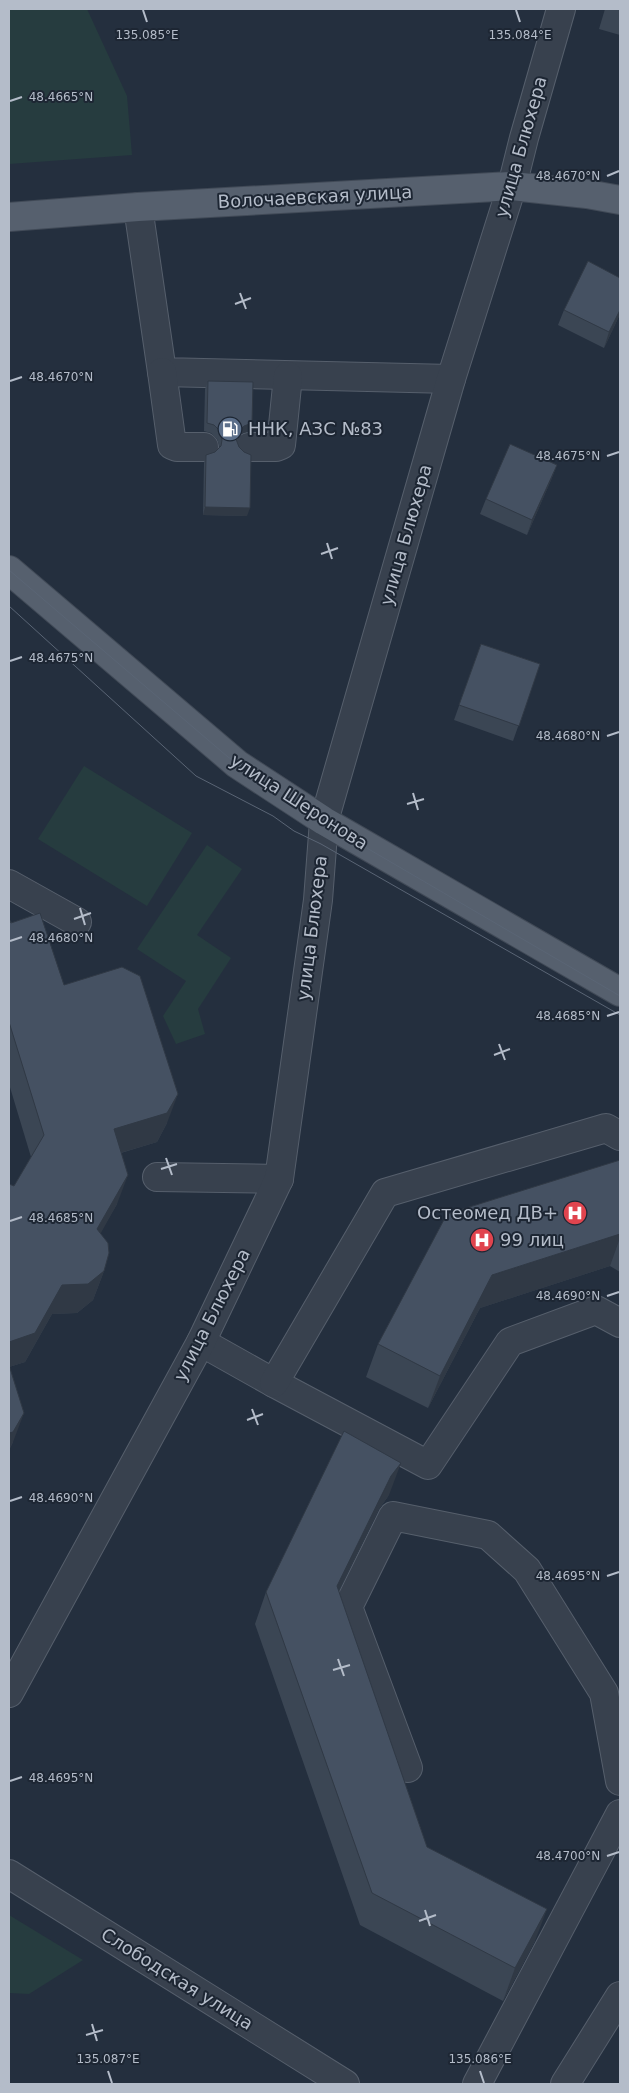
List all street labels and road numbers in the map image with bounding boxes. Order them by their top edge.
street label: улица Блюхера [490,74,551,220]
street label: Волочаевская улица [217,181,413,212]
street label: улица Блюхера [375,462,436,608]
street label: улица Шеронова [226,749,372,854]
street label: улица Блюхера [292,854,331,1002]
street label: улица Блюхера [169,1245,254,1385]
street label: Слободская улица [97,1923,257,2034]

